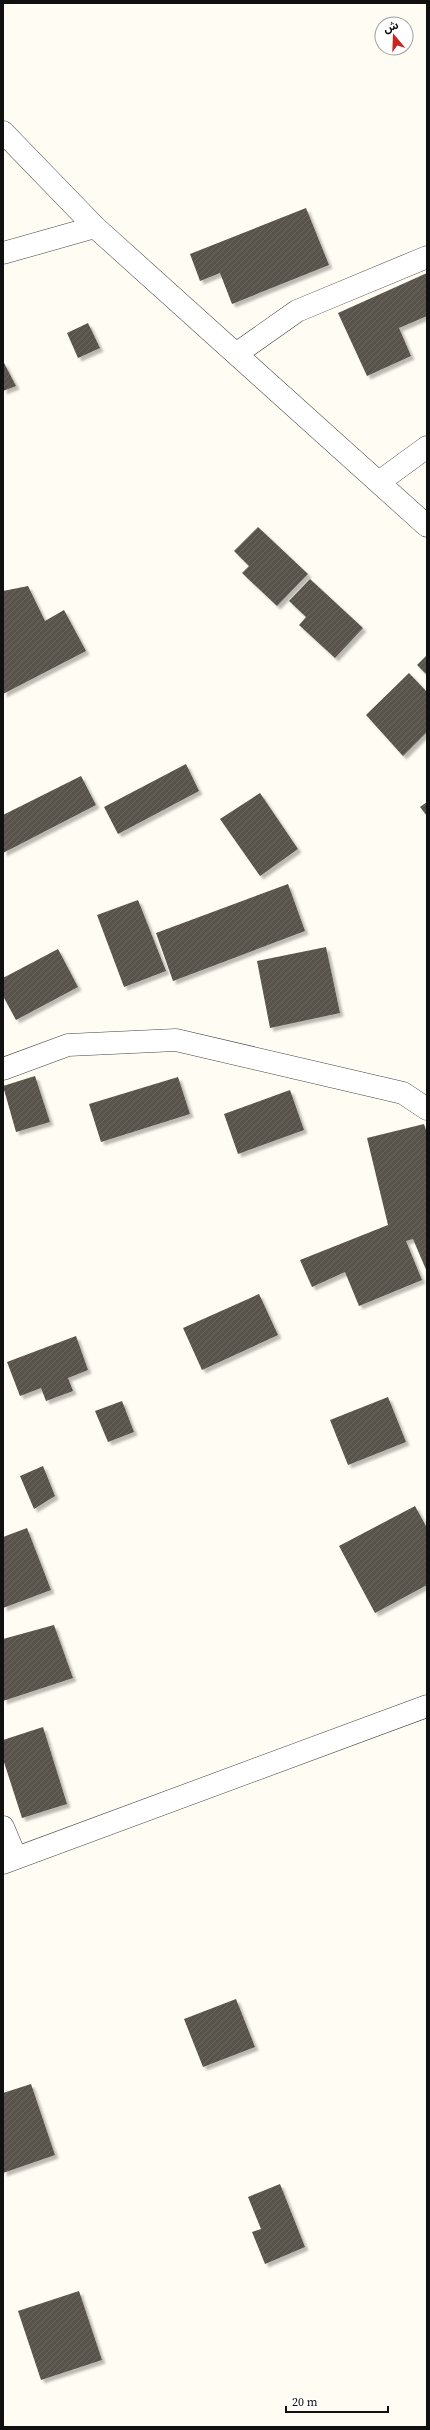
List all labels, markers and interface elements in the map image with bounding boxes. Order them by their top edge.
north arrow [374,16,414,56]
text: ش [381,17,400,37]
scale bar [286,2388,388,2414]
text: 20 m [292,2394,318,2410]

